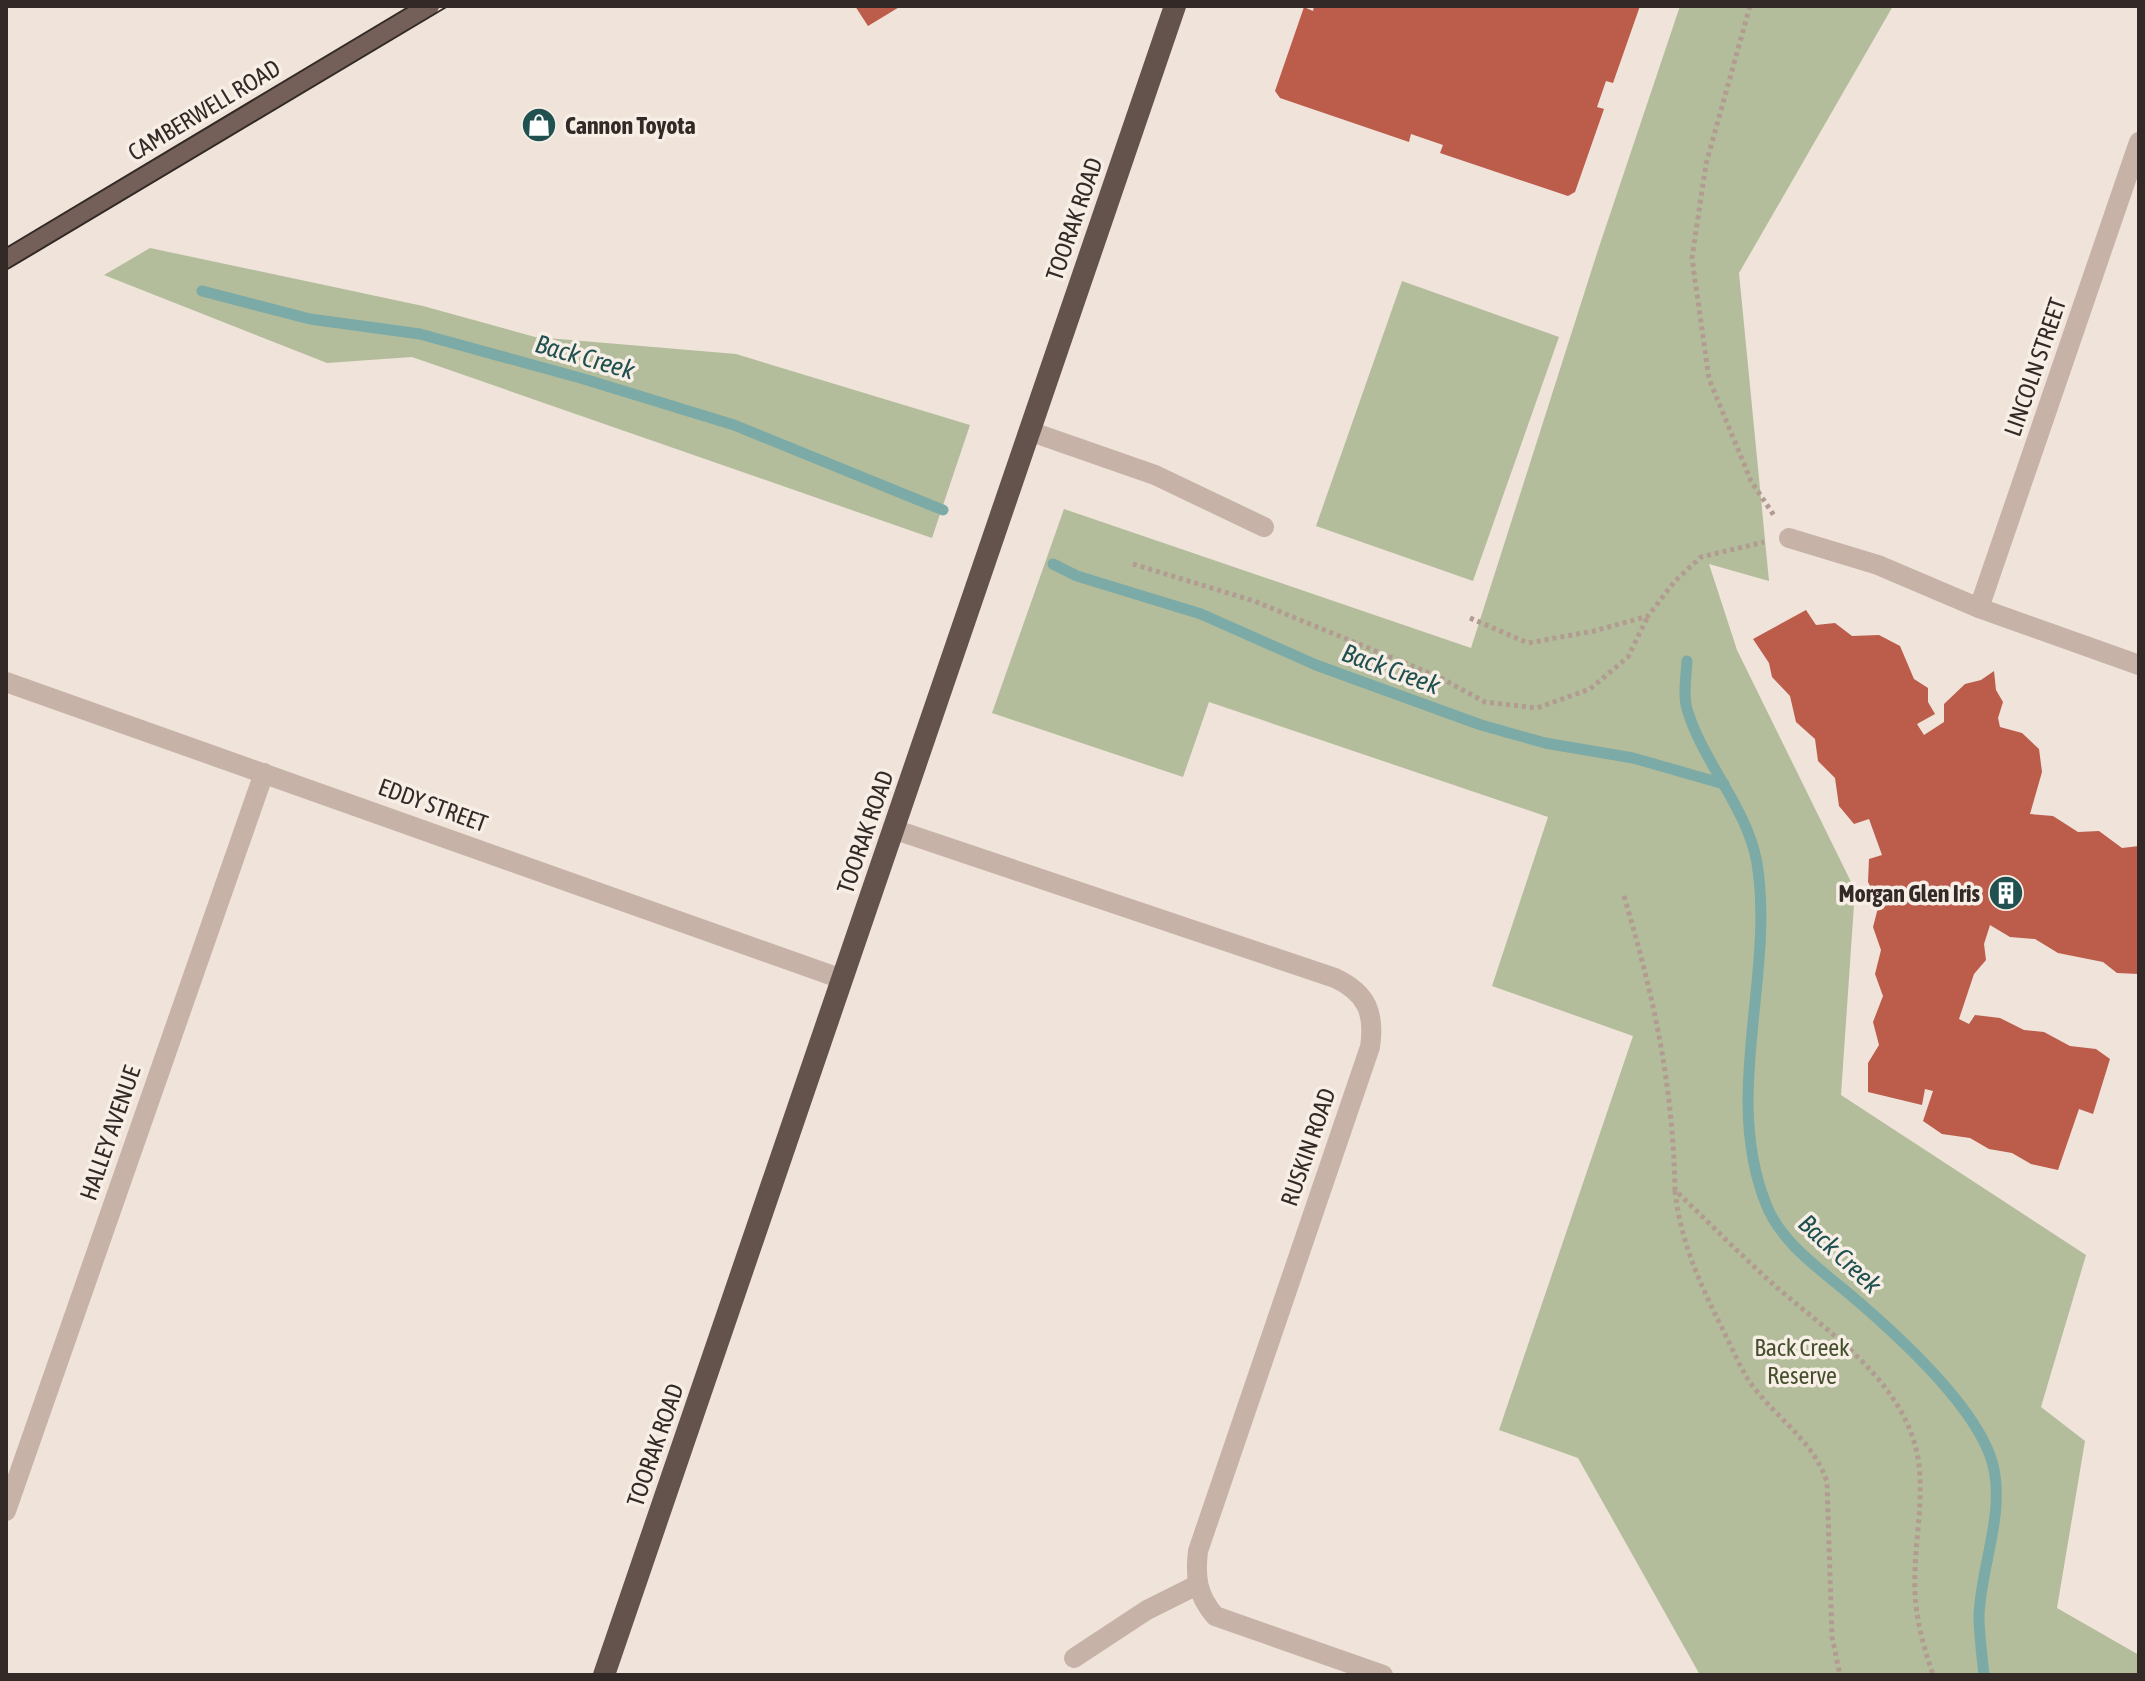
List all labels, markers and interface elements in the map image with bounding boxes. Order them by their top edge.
street label: CAMBERWELL ROAD [123,54,285,166]
shop icon: Cannon Toyota [520,106,558,144]
place label: Cannon Toyota [565,112,696,139]
street label: TOORAK ROAD [1040,154,1108,284]
street label: LINCOLN STREET [1999,294,2071,440]
water label: Back Creek [532,329,639,386]
water label: Back Creek [1338,637,1445,701]
street label: TOORAK ROAD [831,767,899,897]
street label: EDDY STREET [375,773,492,837]
building icon: Morgan Glen Iris [1987,874,2025,912]
place label: Morgan Glen Iris [1838,880,1981,907]
street label: HALLEY AVENUE [74,1062,146,1204]
street label: RUSKIN ROAD [1275,1085,1341,1209]
water label: Back Creek [1792,1208,1888,1300]
park label: Back Creek Reserve [1754,1334,1850,1389]
street label: TOORAK ROAD [621,1380,689,1510]

